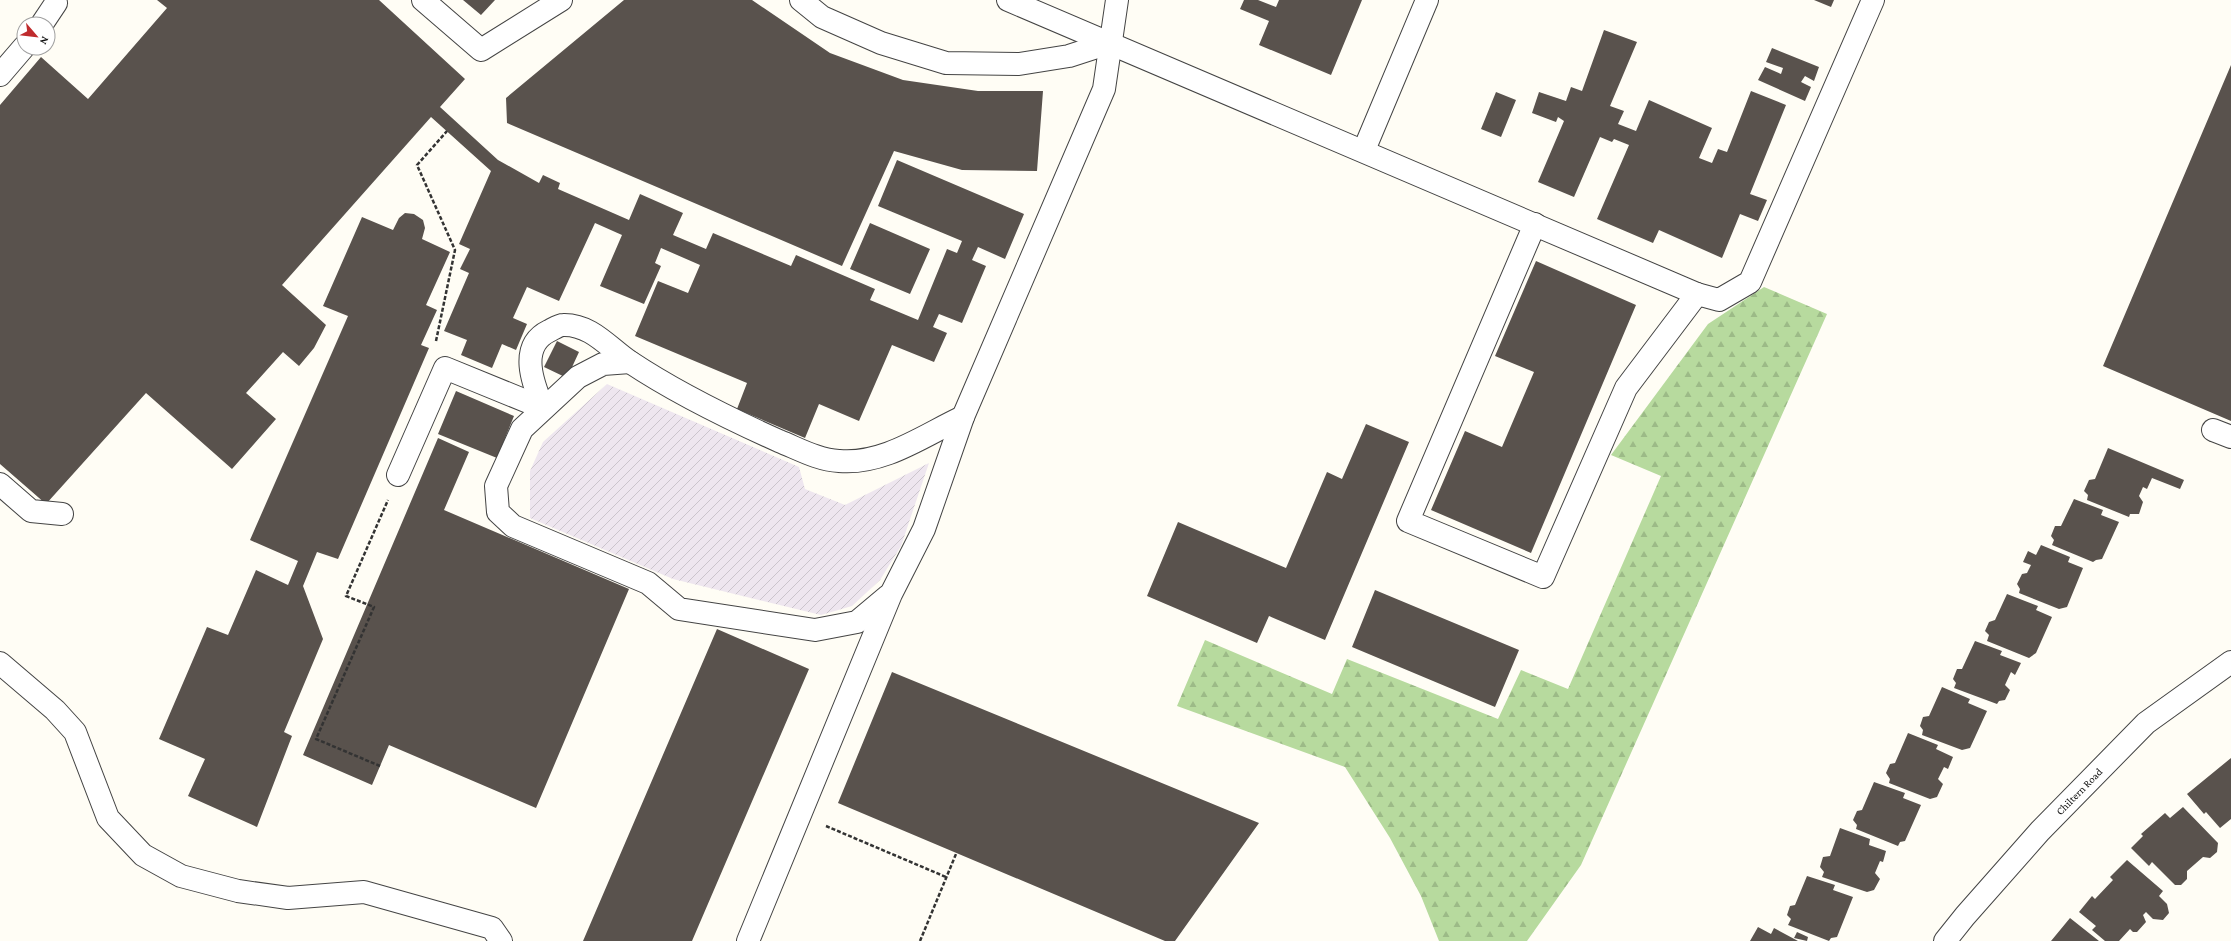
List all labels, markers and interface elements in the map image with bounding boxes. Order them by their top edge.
north arrow [16,16,56,56]
text: N [38,35,52,47]
street label: Chiltern Road [2053,765,2105,817]

